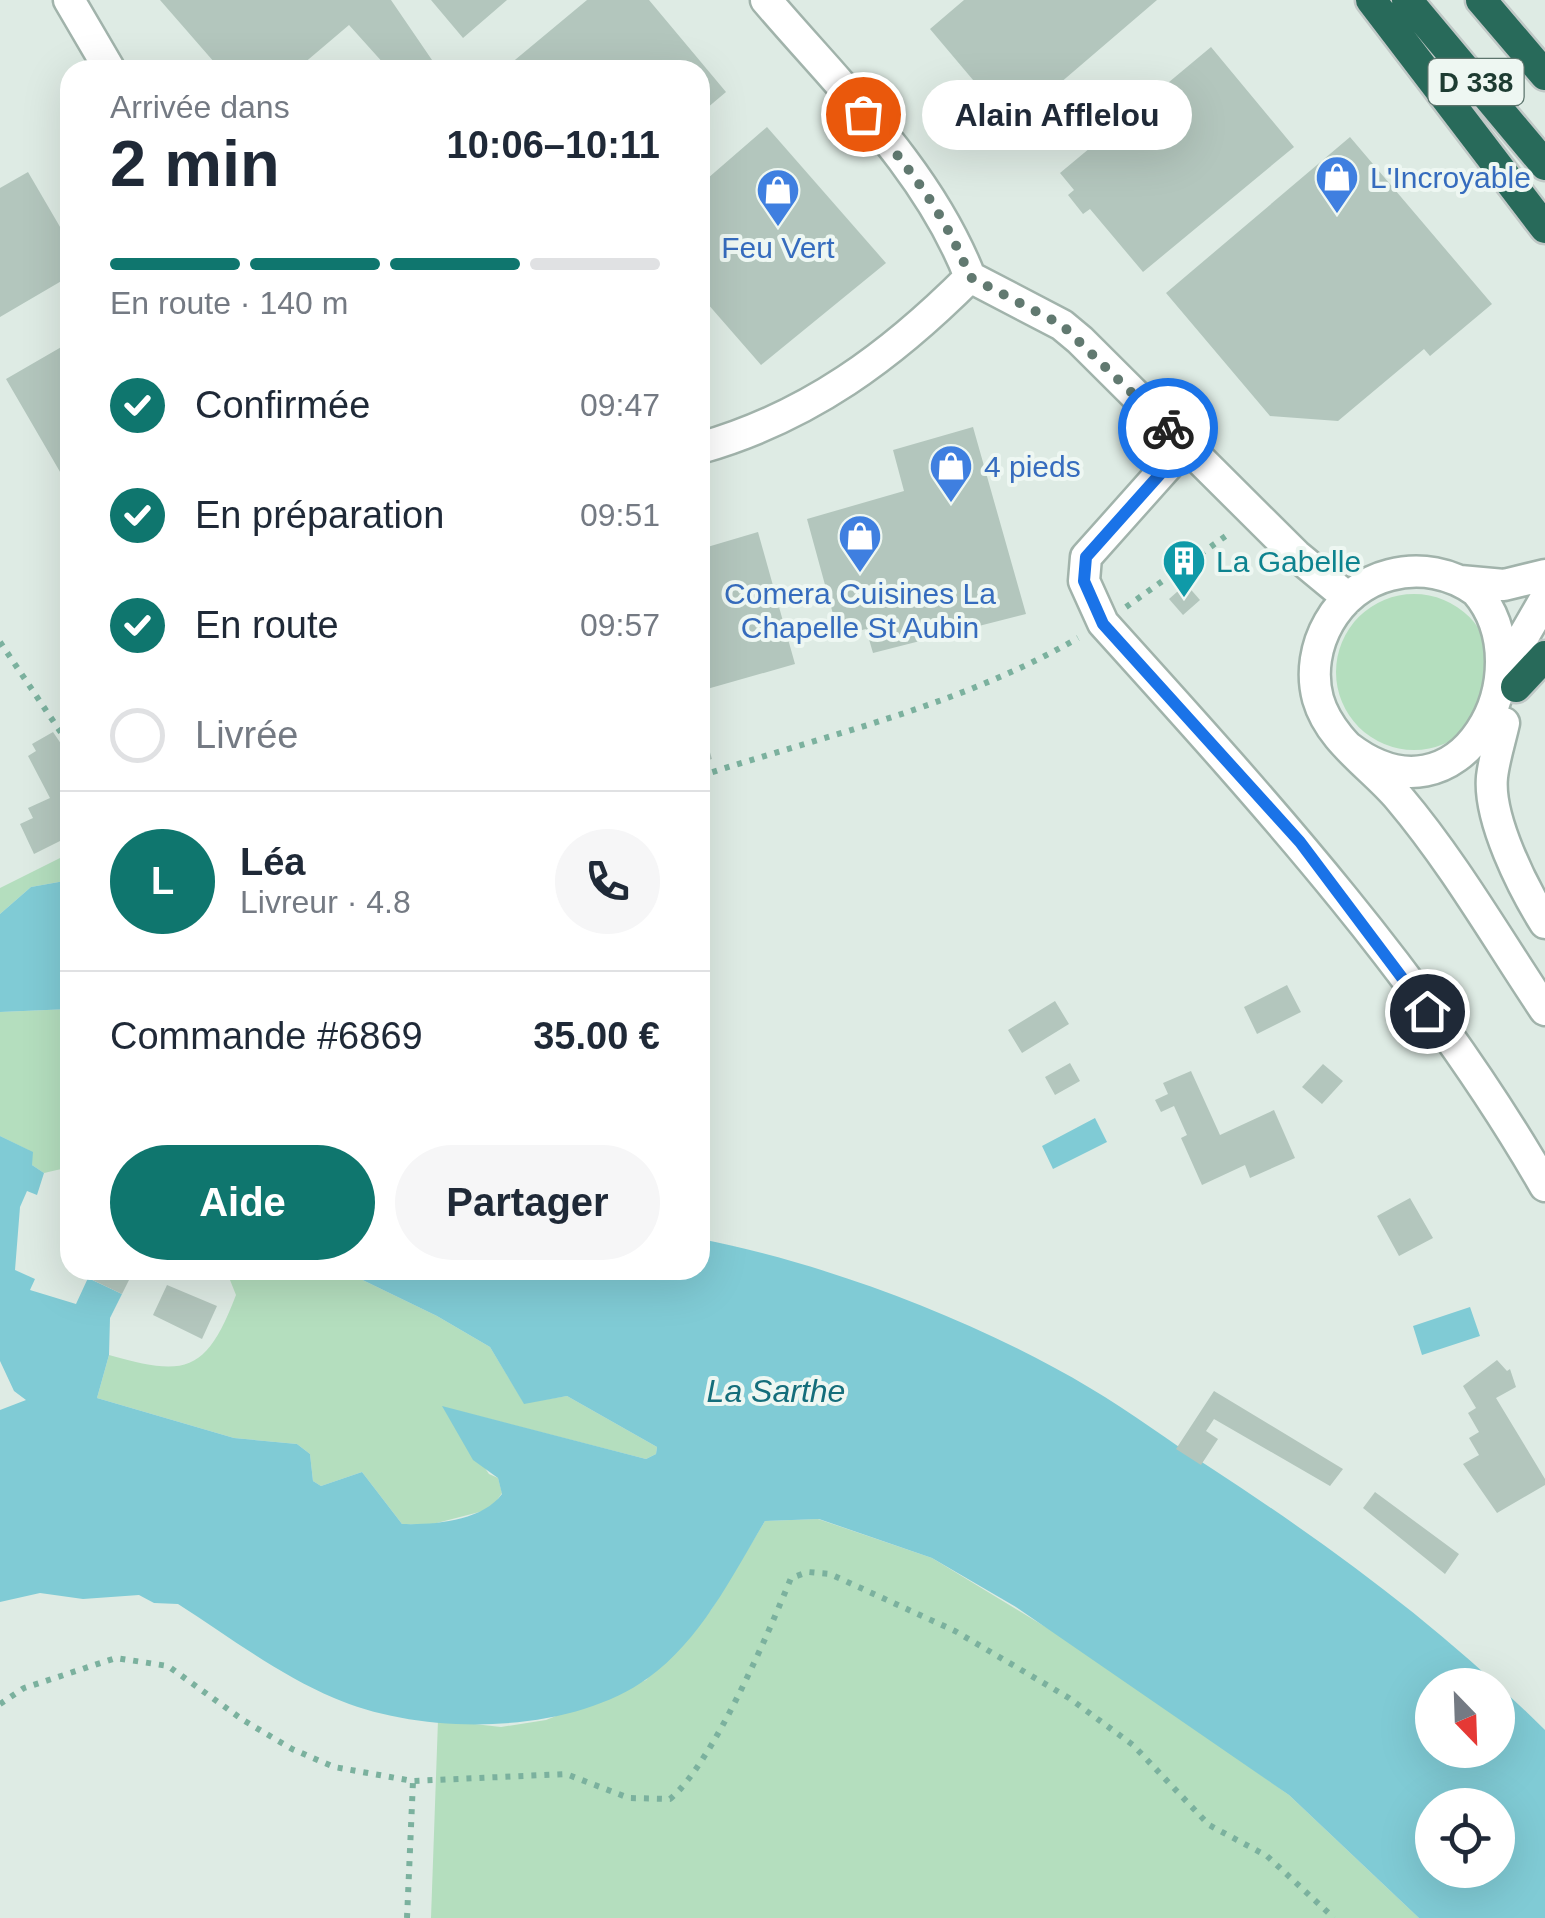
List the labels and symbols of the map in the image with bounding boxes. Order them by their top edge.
road number: D 338 [1428,59,1524,105]
pin [821,72,906,157]
callout: Alain Afflelou [923,79,1193,149]
shop icon: L'Incroyable [1314,154,1360,215]
place label: L'Incroyable [1370,161,1531,194]
shop icon: Feu Vert [755,167,801,228]
place label: Feu Vert [721,231,835,264]
courier [1118,378,1218,478]
shop icon: 4 pieds [928,443,974,504]
place label: 4 pieds [984,450,1081,483]
shop icon: Comera Cuisines La Chapelle St Aubin [837,513,883,574]
building icon: La Gabelle [1161,538,1207,599]
place label: La Gabelle [1216,545,1361,578]
place label: Comera Cuisines La Chapelle St Aubin [724,577,996,644]
pin [1385,969,1470,1054]
water label: La Sarthe [707,1373,845,1409]
north arrow [1415,1668,1515,1768]

